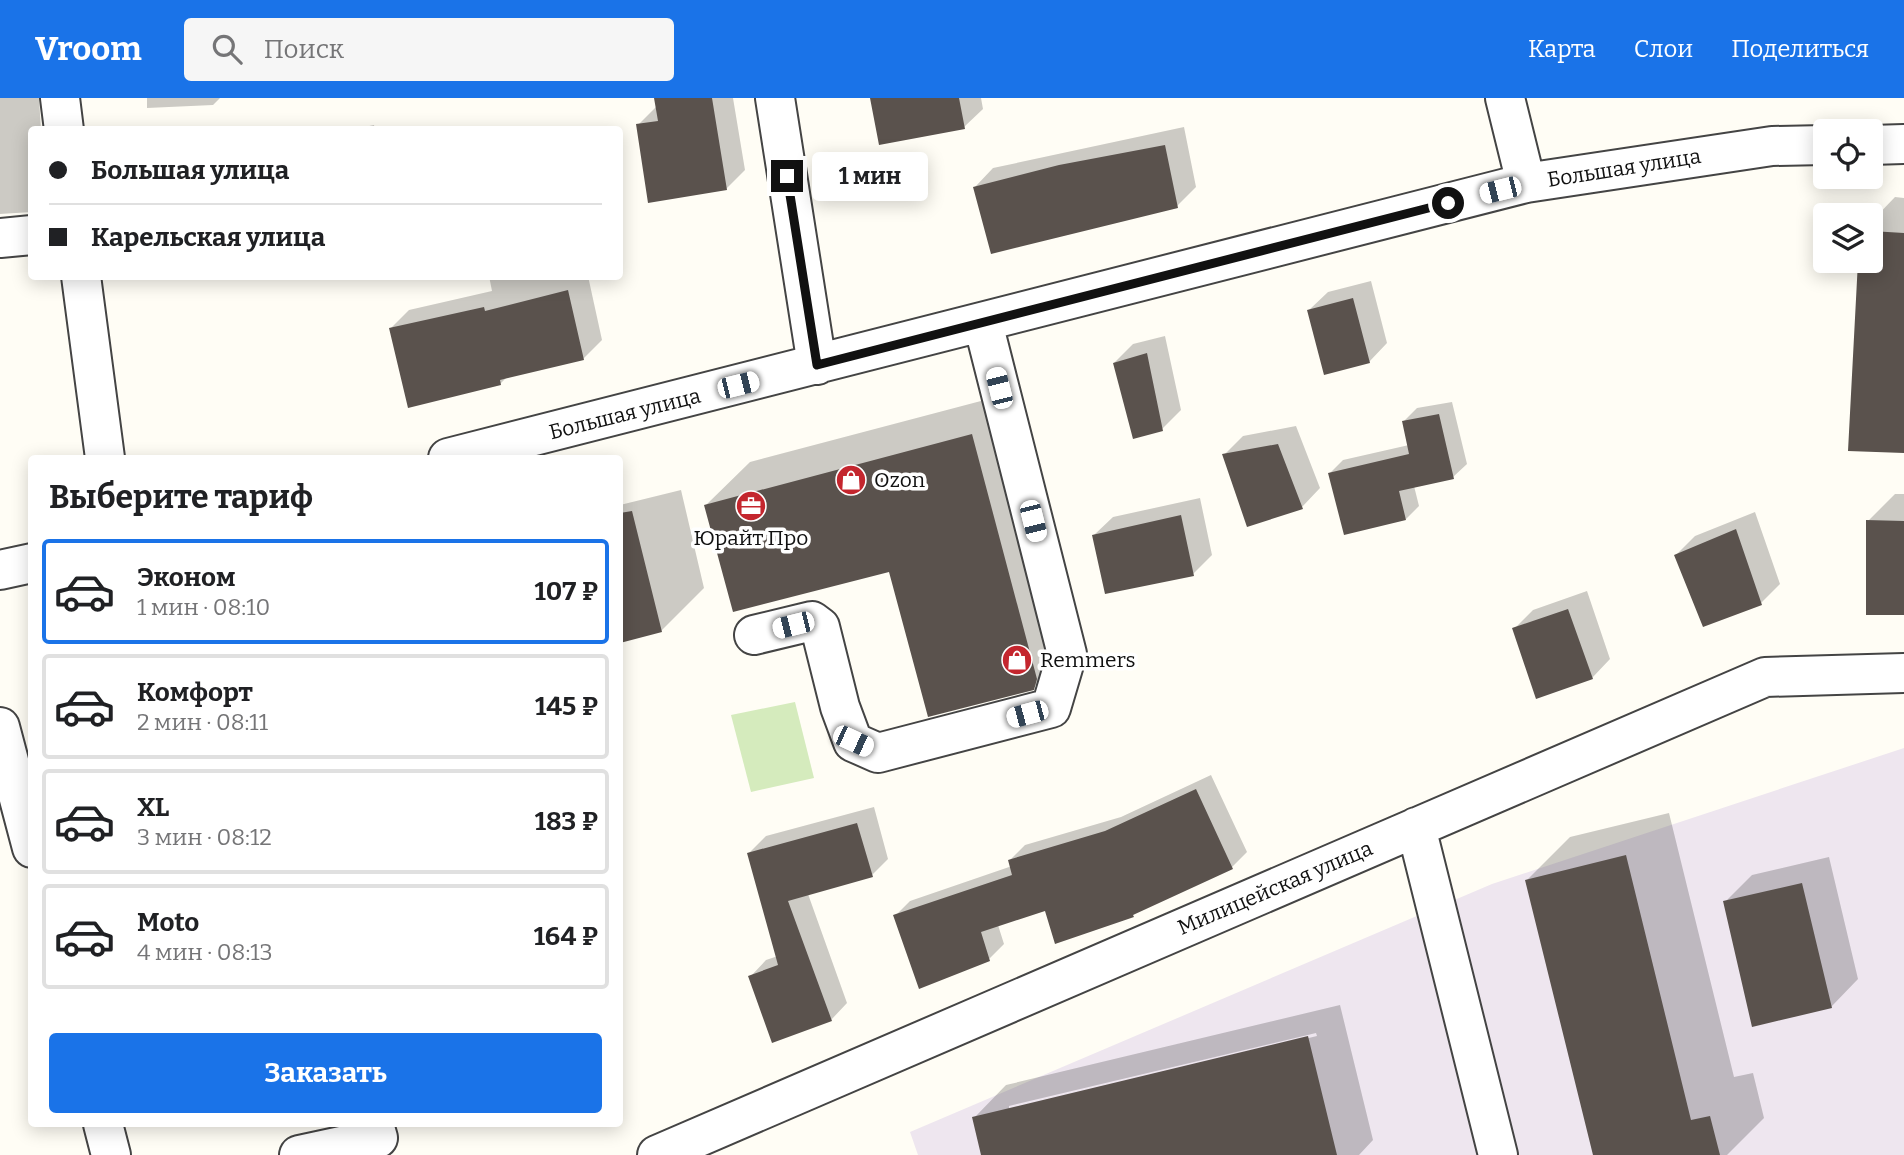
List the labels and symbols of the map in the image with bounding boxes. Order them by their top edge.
street label: Большая улица [1545,143,1703,193]
callout: 1 мин [812,152,927,200]
route end [771,160,803,192]
car [1478,175,1523,205]
route start [1432,187,1464,219]
car [984,365,1015,411]
car [716,370,761,400]
street label: Большая улица [547,382,704,445]
shop icon: Ozon [834,463,868,497]
place label: Ozon [874,467,925,493]
office icon: Юрайт Про [734,489,768,523]
car [1018,498,1049,544]
place label: Юрайт Про [694,525,808,551]
car [771,610,816,640]
shop icon: Remmers [1000,643,1034,677]
place label: Remmers [1040,647,1135,673]
car [1004,698,1051,730]
car [830,723,877,759]
street label: Милицейская улица [1174,835,1377,941]

